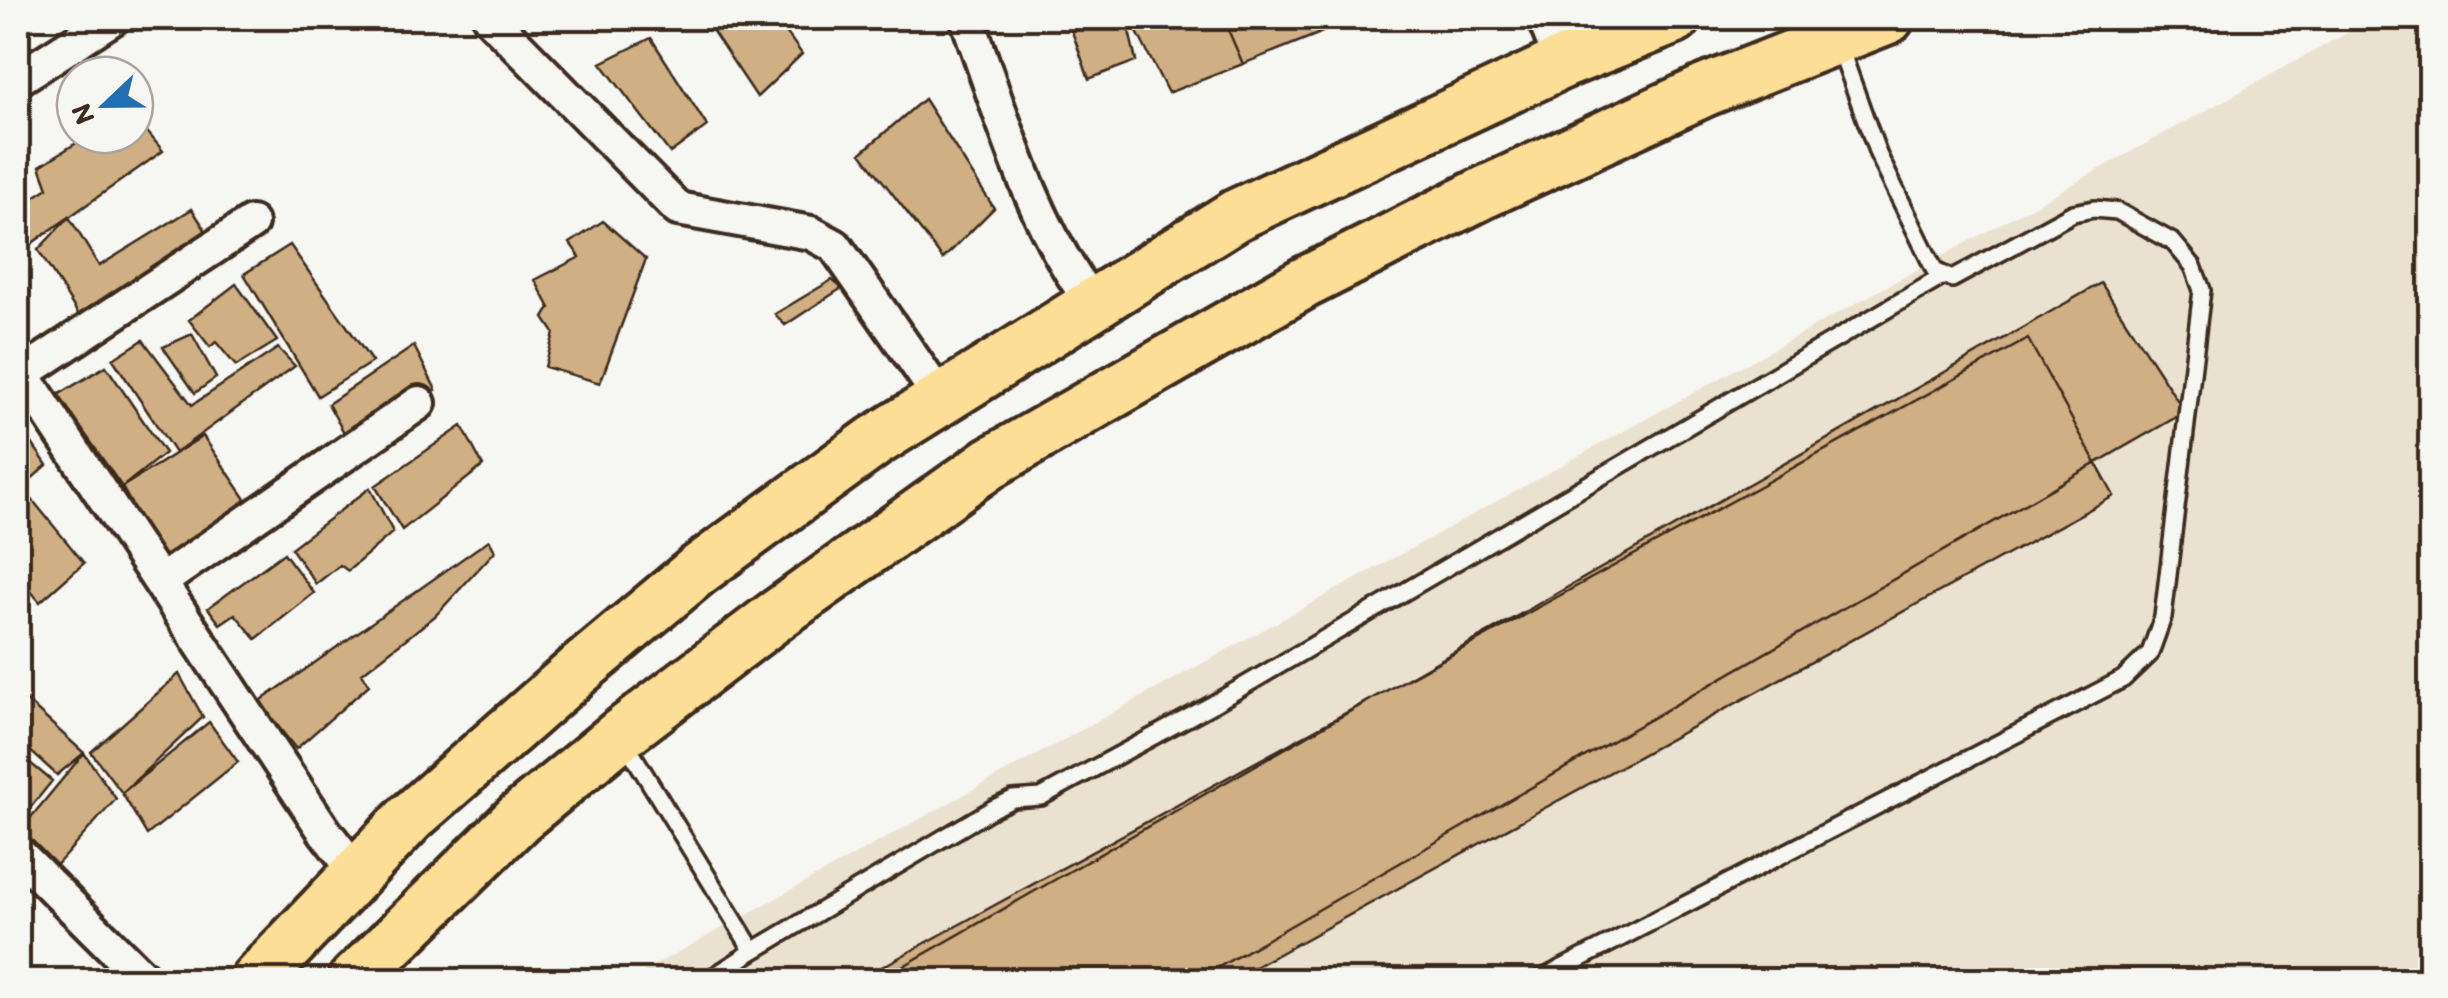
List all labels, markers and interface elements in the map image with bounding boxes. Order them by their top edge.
north arrow [55,55,155,155]
text: N [63,99,101,129]

